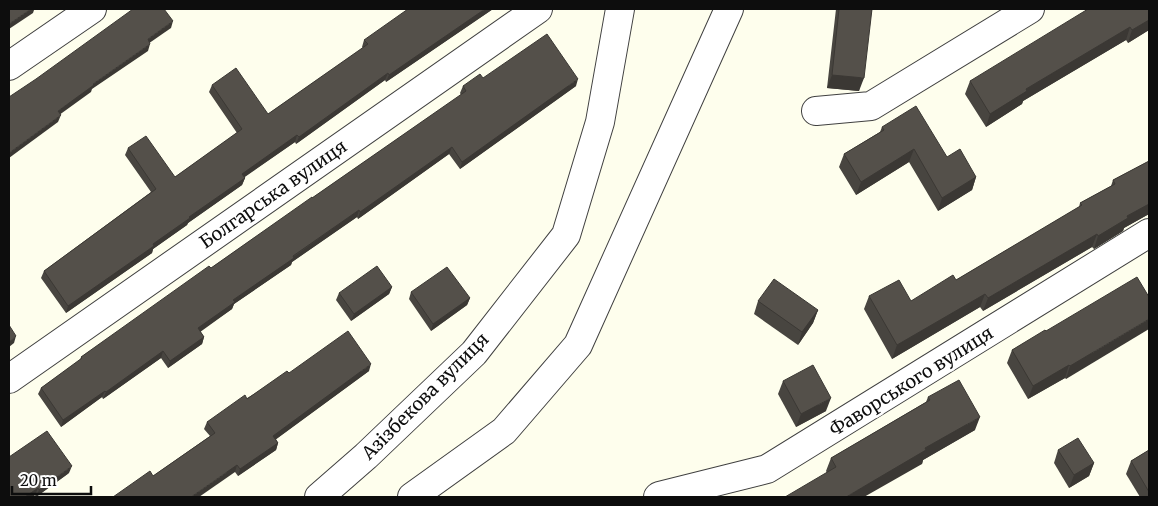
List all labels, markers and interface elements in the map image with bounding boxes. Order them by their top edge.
street label: Болгарська вулиця [195,134,351,253]
street label: Фаворського вулиця [825,321,997,441]
street label: Азізбекова вулиця [356,328,493,465]
scale bar [12,464,91,496]
text: 20 m [20,471,57,490]

